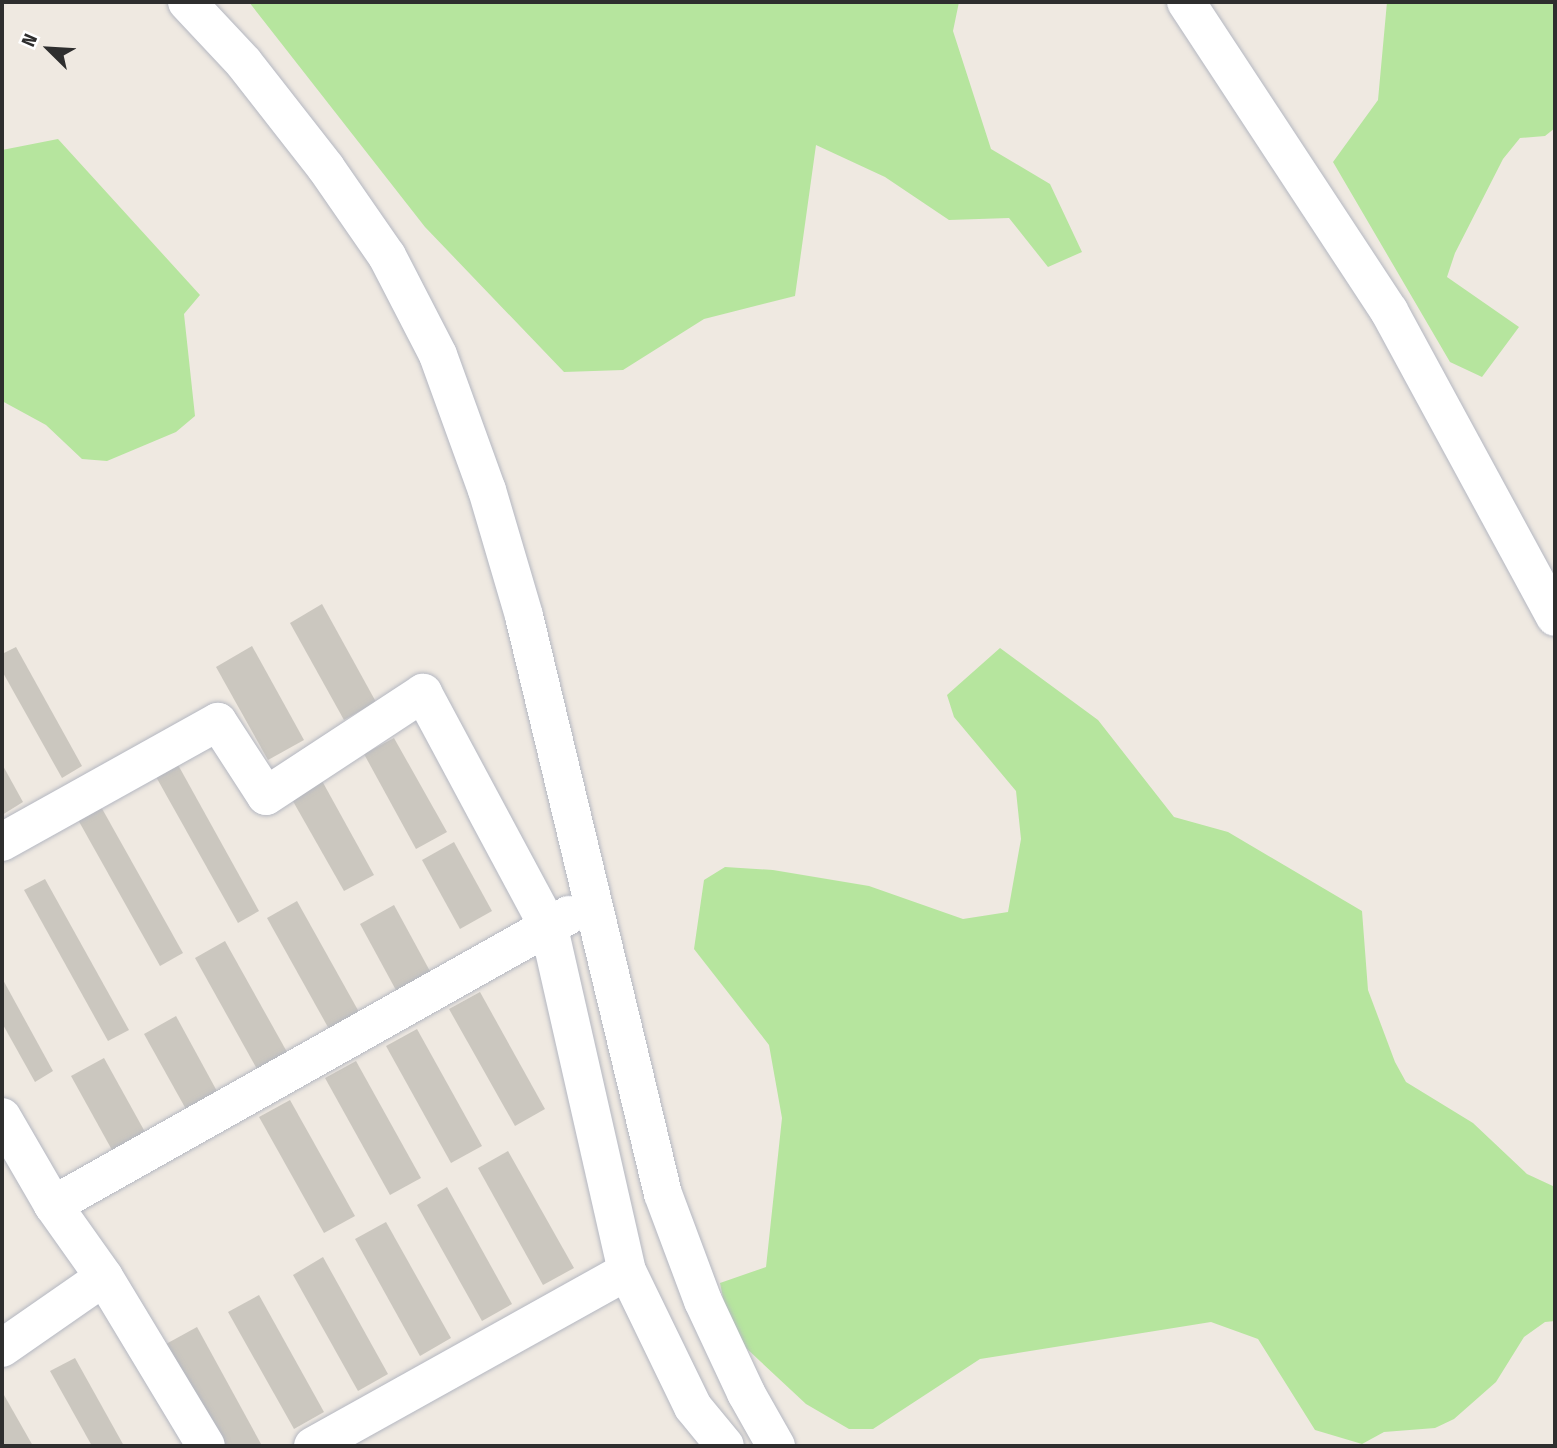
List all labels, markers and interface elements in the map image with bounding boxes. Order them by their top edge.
north arrow [14,14,84,84]
text: N [17,30,42,50]

